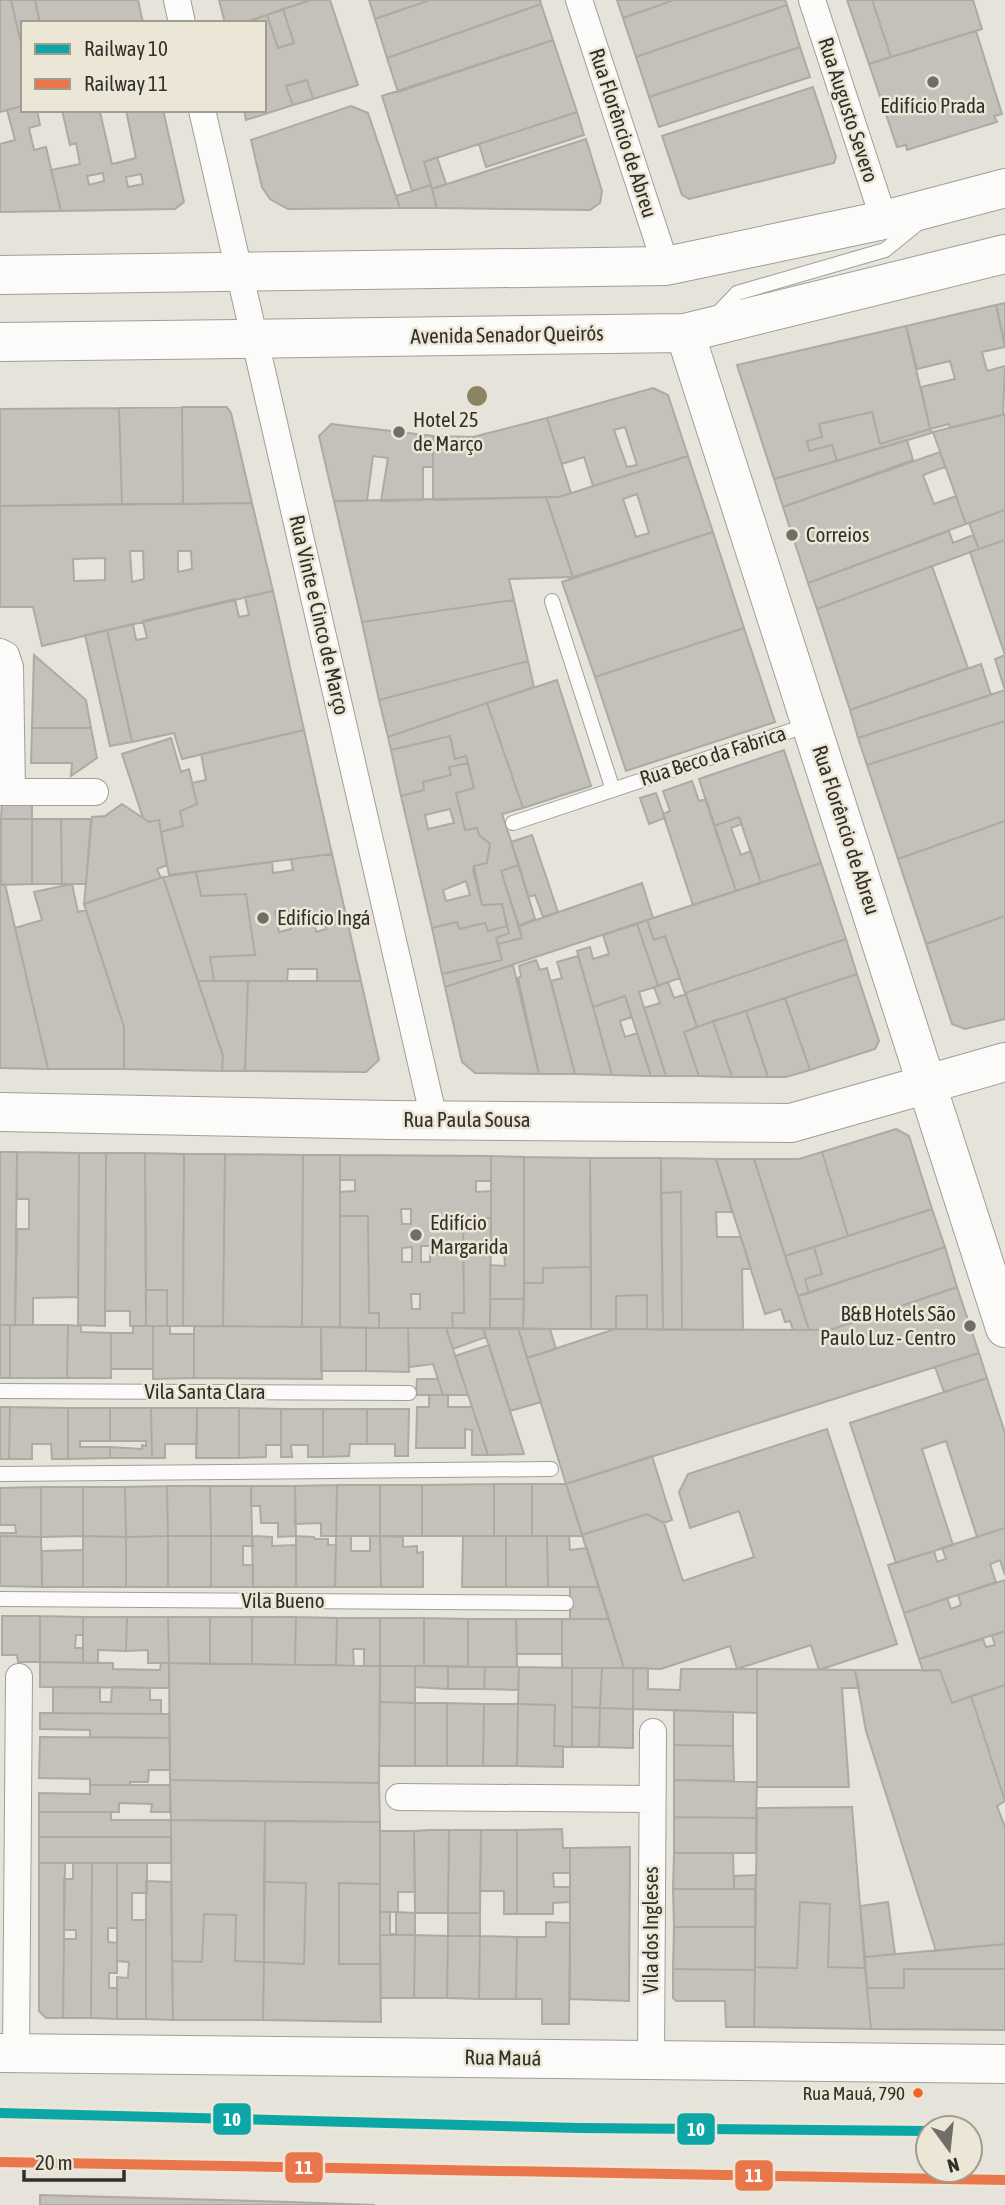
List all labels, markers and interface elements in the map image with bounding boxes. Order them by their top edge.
legend [21,21,266,112]
street label: Rua Augusto Severo [814,34,884,185]
text: Railway 10 [84,36,168,60]
street label: Rua Florêncio de Abreu [585,45,663,220]
text: Railway 11 [84,71,168,95]
marker: Edifício Prada [925,74,941,90]
place label: Edifício Prada [880,93,986,117]
street label: Avenida Senador Queirós [410,320,604,348]
place label: Hotel 25 de Março [413,407,483,455]
marker: Hotel 25 de Março [391,424,407,440]
street label: Rua Vinte e Cinco de Março [285,513,355,717]
place label: Correios [806,522,869,546]
marker: Correios [784,527,800,543]
street label: Rua Beco da Fabrica [637,720,789,790]
street label: Rua Florêncio de Abreu [808,742,886,917]
place label: Edifício Ingá [277,905,371,929]
marker: Edifício Ingá [255,910,271,926]
street label: Rua Paula Sousa [403,1107,531,1131]
place label: Edifício Margarida [430,1210,509,1258]
marker: Edifício Margarida [408,1227,424,1243]
place label: B&B Hotels São Paulo Luz - Centro [820,1301,956,1349]
marker: B&B Hotels São Paulo Luz - Centro [962,1318,978,1334]
street label: Vila Santa Clara [144,1379,266,1403]
street label: Vila Bueno [241,1588,325,1612]
street label: Vila dos Ingleses [638,1866,662,1994]
street label: Rua Mauá [464,2044,542,2070]
place label: Rua Mauá, 790 [803,2082,905,2104]
marker: Rua Mauá, 790 [911,2086,925,2100]
line badge: 10 [212,2102,252,2136]
text: 10 [223,2108,241,2130]
line badge: 10 [676,2112,716,2146]
north arrow [914,2114,984,2184]
text: 10 [687,2118,705,2140]
scale bar [24,2138,124,2182]
text: 20 m [35,2150,73,2174]
line badge: 11 [284,2151,324,2184]
text: N [945,2153,962,2177]
text: 11 [295,2156,313,2178]
line badge: 11 [734,2159,774,2192]
text: 11 [745,2164,763,2186]

